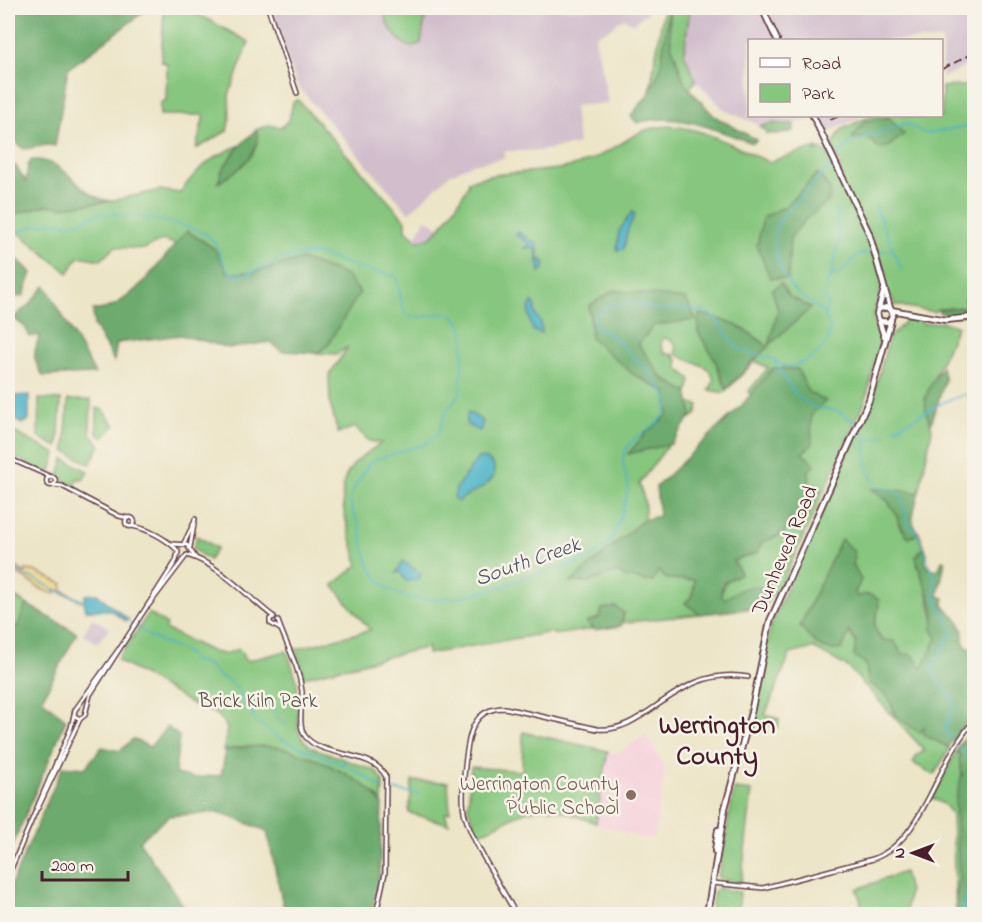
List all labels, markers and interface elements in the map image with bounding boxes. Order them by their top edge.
legend [748,39,943,117]
text: Road [802,52,841,78]
text: Park [802,82,835,108]
street label: Dunheved Road [745,481,827,621]
water label: South Creek [471,529,586,596]
park label: Brick Kiln Park [197,687,318,717]
district label: Werrington County [659,707,775,777]
place label: Werrington County Public School [460,770,619,824]
marker: Werrington County Public School [624,788,638,802]
north arrow [883,823,943,883]
scale bar [42,844,128,882]
text: N [888,847,912,858]
text: 200 m [51,854,94,880]

